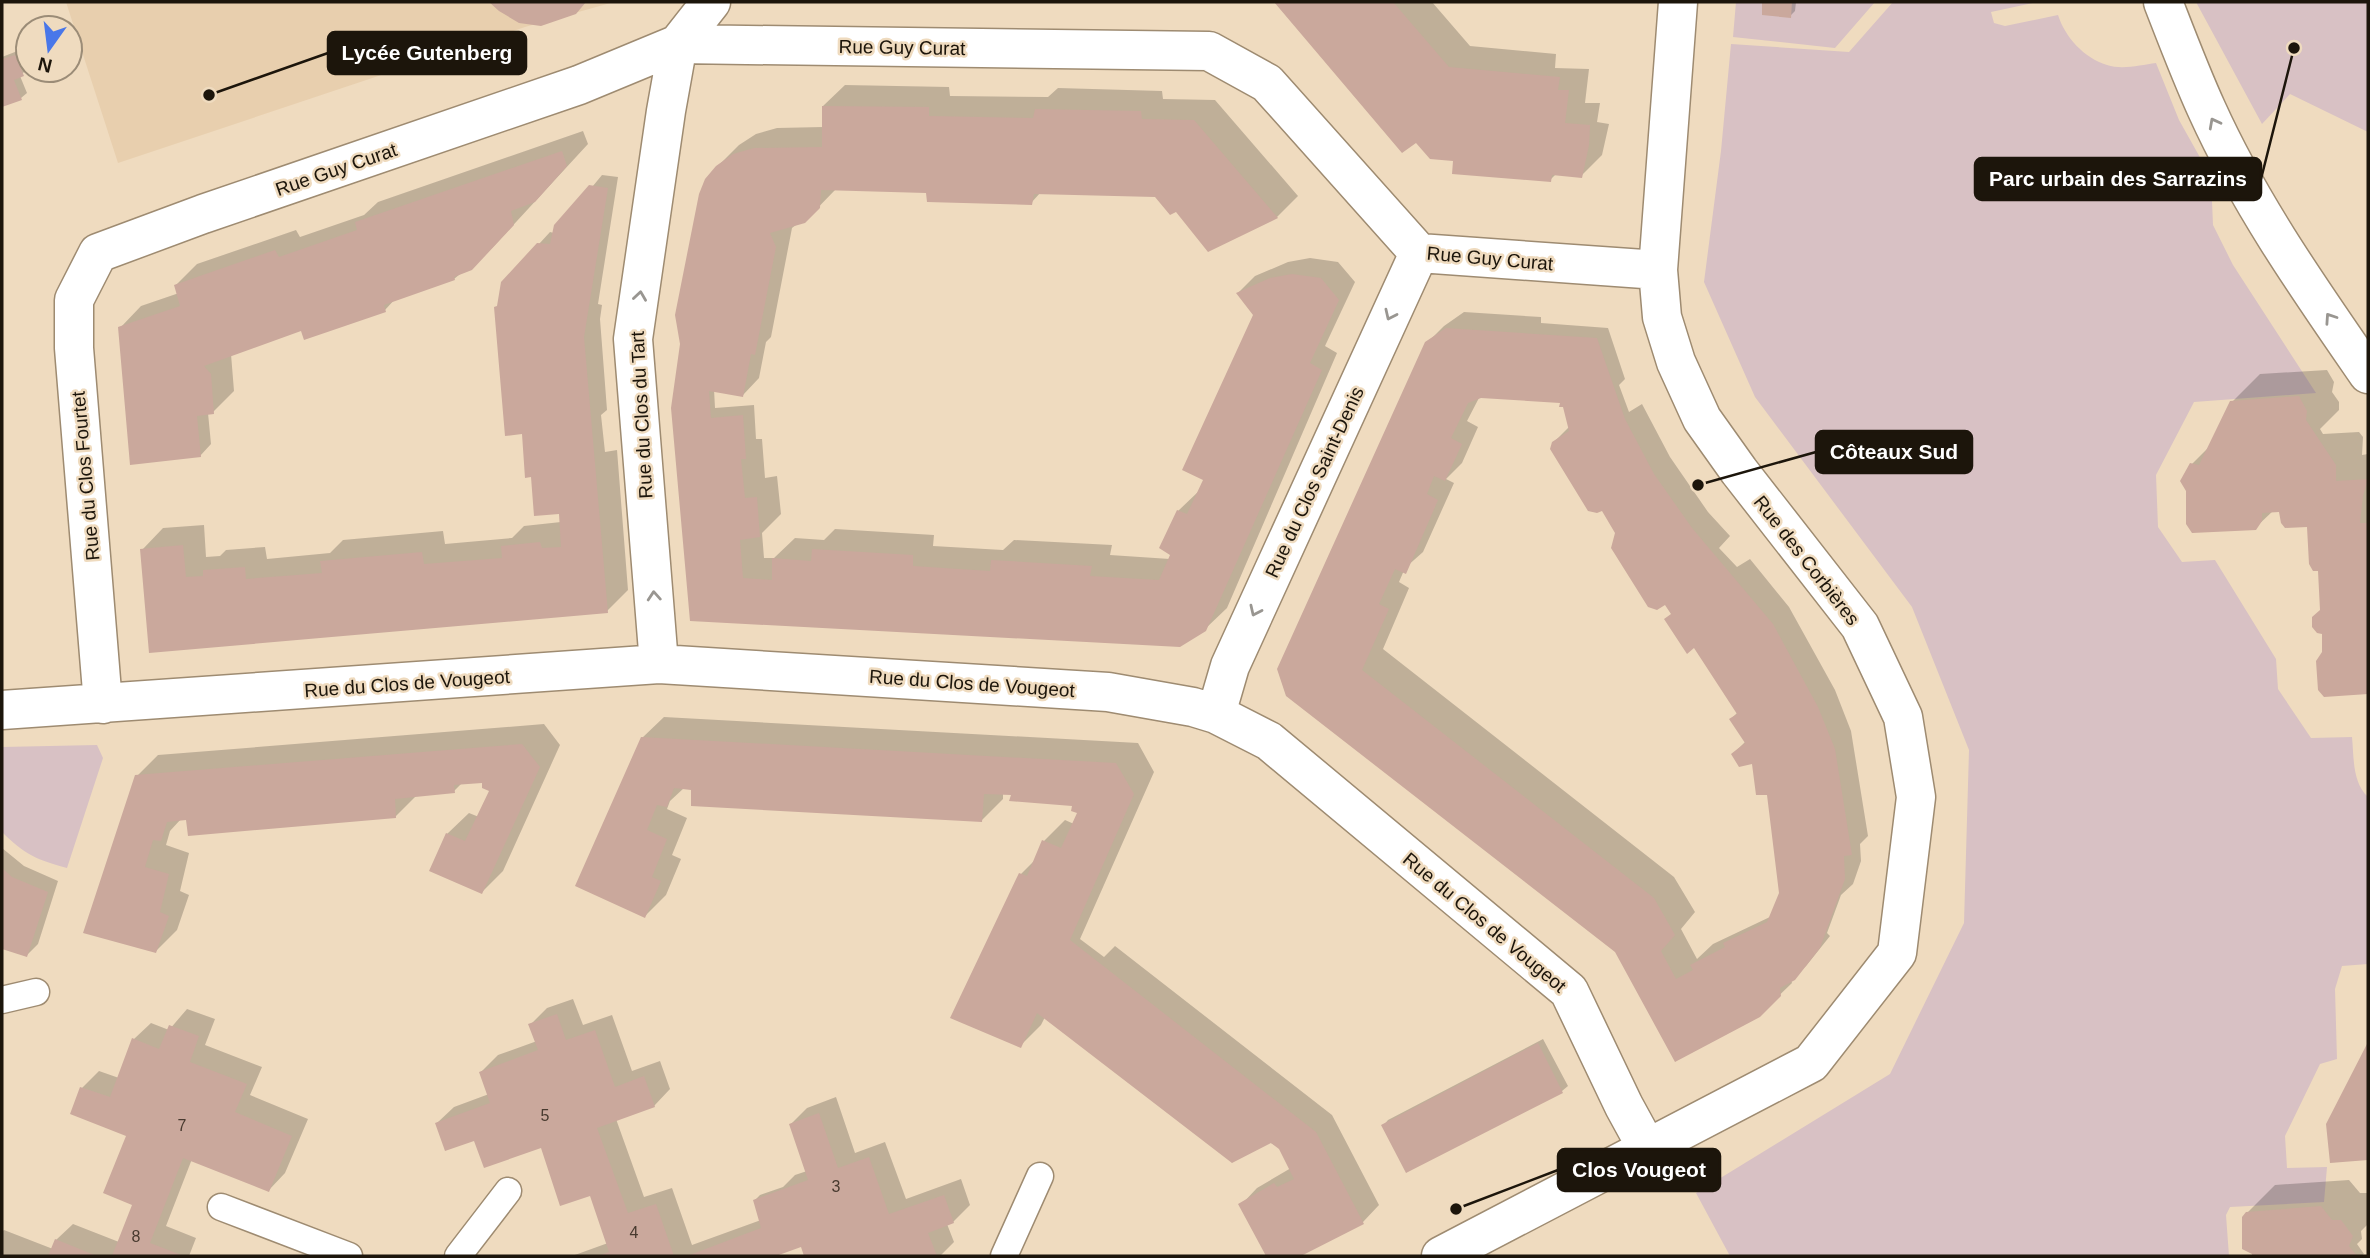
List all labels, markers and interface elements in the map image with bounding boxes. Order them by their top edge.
north arrow [14,14,84,84]
callout: Lycée Gutenberg [328,32,526,74]
street label: Rue Guy Curat [838,36,966,59]
text: Lycée Gutenberg [342,41,512,64]
text: N [36,53,54,77]
one-way arrow [2208,118,2222,130]
street label: Rue Guy Curat [273,139,400,200]
callout: Parc urbain des Sarrazins [1975,158,2261,200]
text: Parc urbain des Sarrazins [1989,167,2247,190]
street label: Rue Guy Curat [1426,243,1555,275]
one-way arrow [632,290,647,302]
one-way arrow [1384,307,1398,320]
one-way arrow [2326,313,2338,326]
street label: Rue du Clos du Tart [627,330,656,499]
street label: Rue du Clos Saint-Denis [1261,383,1368,581]
street label: Rue du Clos Fourtet [68,390,103,562]
callout: Côteaux Sud [1816,431,1972,473]
text: Côteaux Sud [1830,440,1958,463]
street label: Rue des Corbières [1750,491,1864,629]
one-way arrow [647,590,662,601]
one-way arrow [1249,604,1263,616]
street label: Rue du Clos de Vougeot [304,666,511,701]
street label: Rue du Clos de Vougeot [868,666,1076,701]
street label: Rue du Clos de Vougeot [1399,848,1571,997]
house number: 5 [541,1107,550,1124]
house number: 7 [178,1117,187,1134]
callout: Clos Vougeot [1558,1149,1720,1191]
text: Clos Vougeot [1572,1158,1706,1181]
house number: 3 [832,1178,841,1195]
house number: 4 [630,1224,639,1241]
house number: 8 [132,1228,141,1245]

